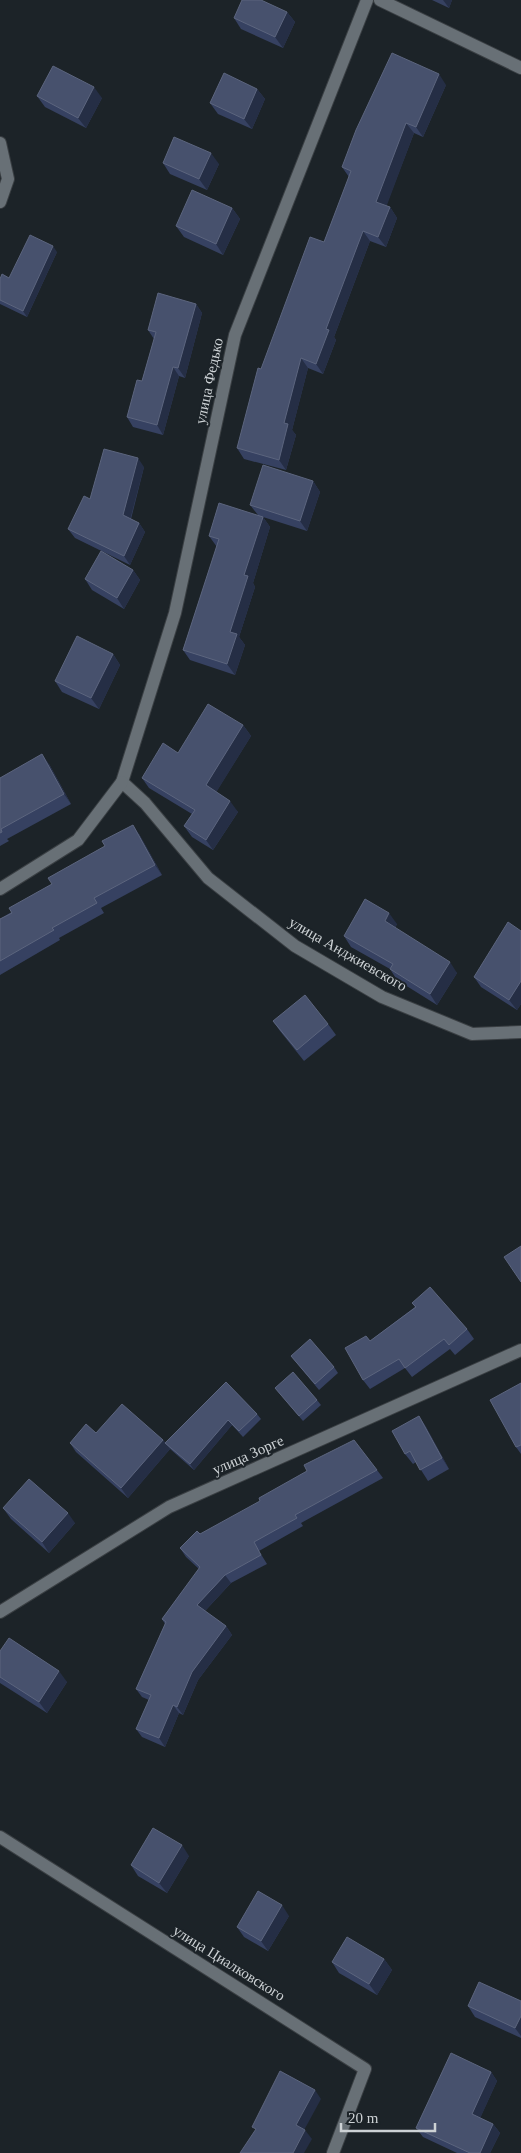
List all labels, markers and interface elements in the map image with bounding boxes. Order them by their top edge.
street label: улица Федько [192,336,226,426]
street label: улица Анджиевского [286,914,410,994]
street label: улица Зорге [210,1432,286,1478]
street label: улица Циалковского [170,1922,288,2004]
scale bar [341,2100,435,2132]
text: 20 m [348,2110,379,2126]

